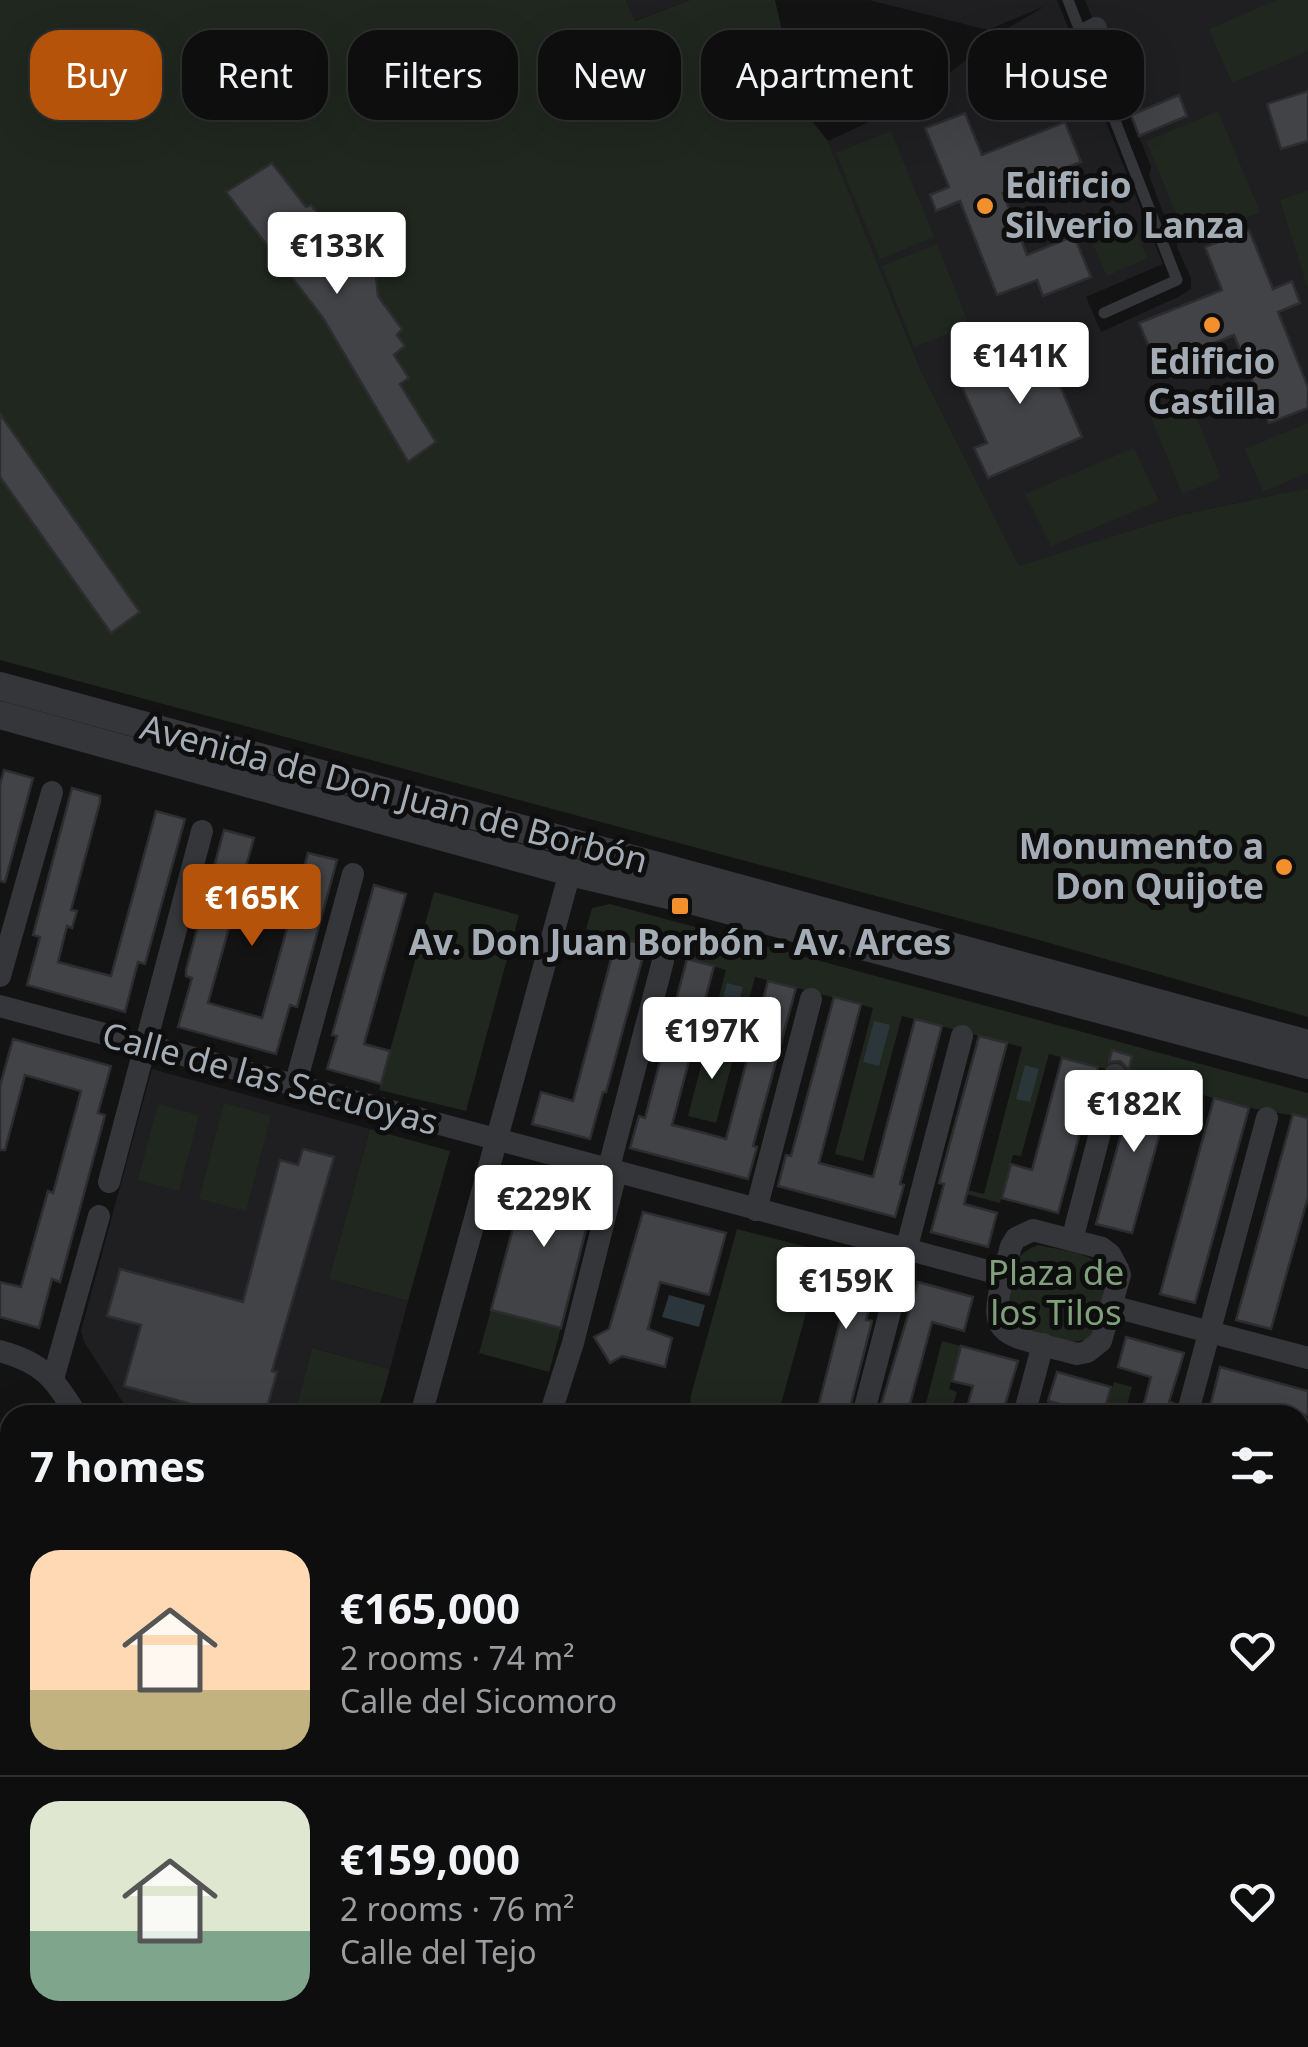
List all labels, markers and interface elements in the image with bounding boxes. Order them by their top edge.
chip: Buy [30,30,162,120]
chip: Rent [182,30,328,120]
chip: Filters [348,30,518,120]
chip: New [538,30,681,120]
chip: Apartment [701,30,948,120]
chip: House [968,30,1144,120]
place label: Edificio Silverio Lanza [1005,161,1245,248]
marker: Edificio Silverio Lanza [974,195,996,217]
pin: €133K [267,212,407,297]
text: €133K [290,223,384,266]
marker: Edificio Castilla [1201,314,1223,336]
pin: €141K [950,322,1090,407]
text: €141K [973,333,1067,376]
place label: Edificio Castilla [1148,337,1276,424]
street label: Avenida de Don Juan de Borbón [136,702,653,883]
place label: Monumento a Don Quijote [1019,822,1264,909]
marker: Monumento a Don Quijote [1273,856,1295,878]
pin: €165K [182,864,322,949]
text: €165K [205,875,299,918]
marker: Av. Don Juan Borbón - Av. Arces [669,895,691,917]
place label: Av. Don Juan Borbón - Av. Arces [409,918,951,965]
pin: €197K [642,997,782,1082]
text: €197K [665,1008,759,1051]
street label: Calle de las Secuoyas [97,1010,443,1145]
pin: €182K [1064,1070,1204,1155]
text: €182K [1087,1081,1181,1124]
pin: €229K [474,1165,614,1250]
text: €229K [497,1176,591,1219]
pin: €159K [776,1247,916,1332]
park label: Plaza de los Tilos [988,1248,1124,1335]
text: €159K [799,1258,893,1301]
text: 7 homes [30,1437,206,1494]
icon: filters [1225,1438,1280,1493]
text: €165,000 [340,1579,520,1636]
icon: home [110,1590,230,1710]
icon: heart [1225,1623,1280,1678]
text: 2 rooms · 74 m² [340,1636,574,1679]
text: Calle del Sicomoro [340,1679,617,1722]
text: €159,000 [340,1830,520,1887]
icon: home [110,1841,230,1961]
icon: heart [1225,1874,1280,1929]
text: 2 rooms · 76 m² [340,1887,574,1930]
text: Calle del Tejo [340,1930,537,1973]

